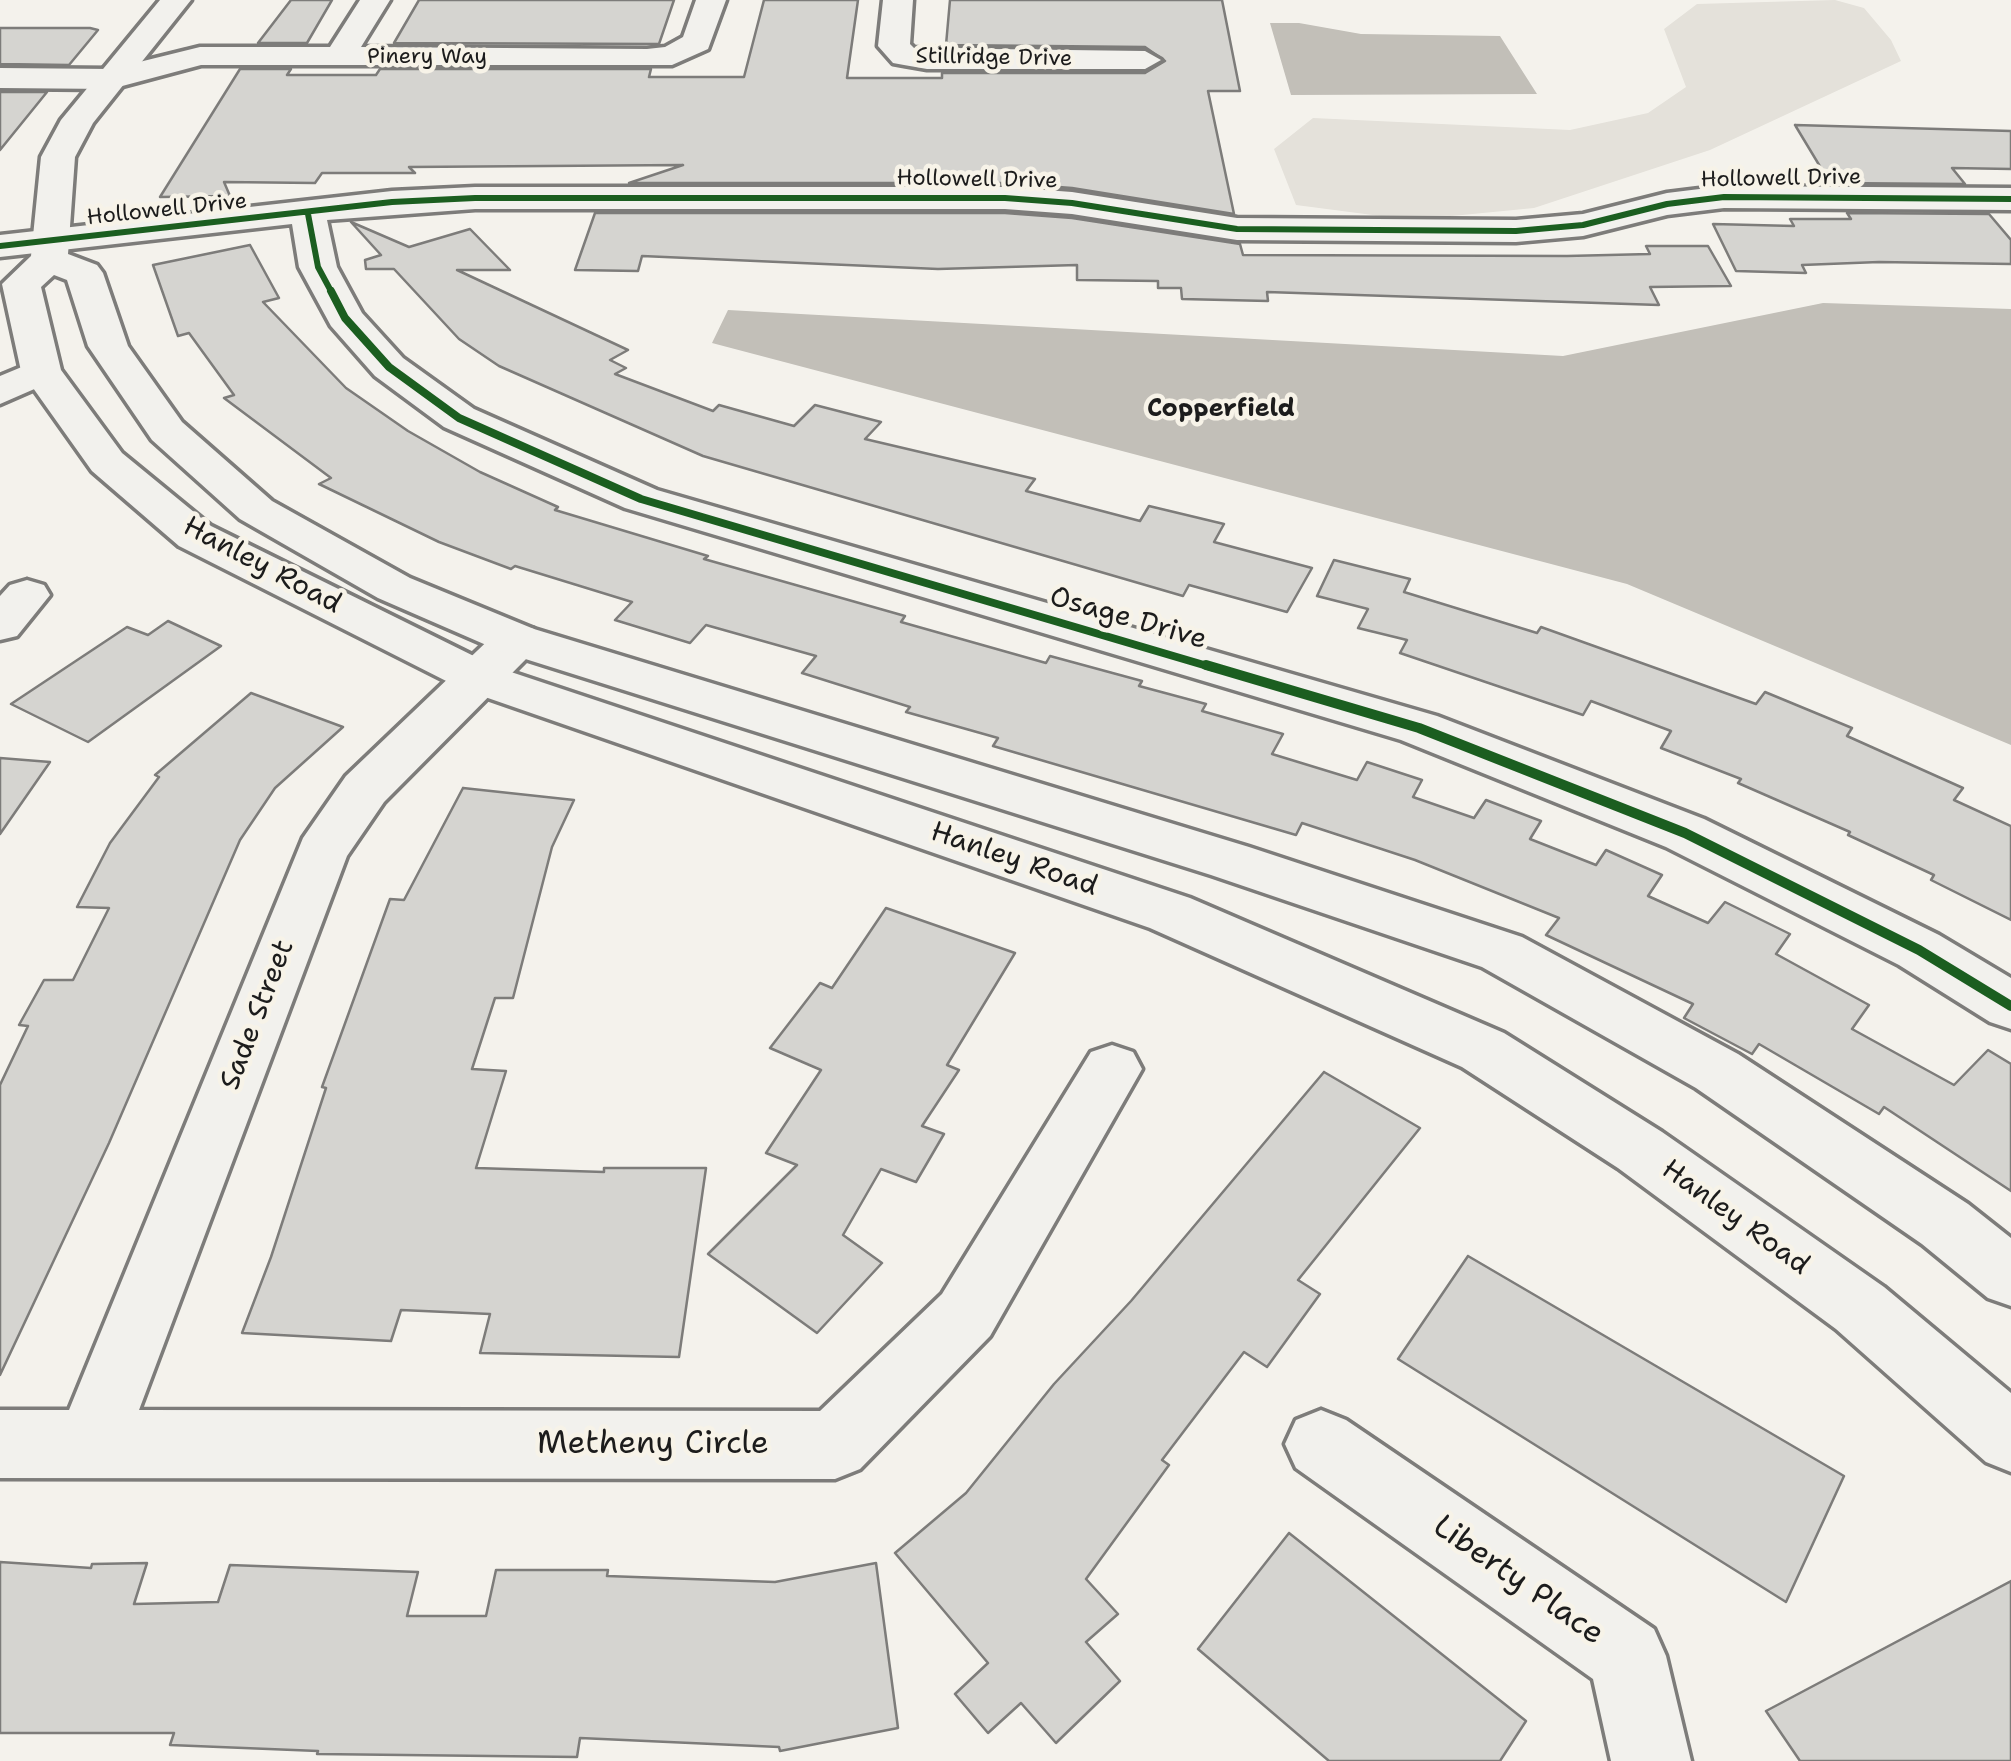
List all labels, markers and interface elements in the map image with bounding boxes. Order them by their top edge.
street label: Stillridge Drive [915,43,1073,73]
street label: Pinery Way [367,44,487,70]
street label: Hollowell Drive [1700,164,1862,194]
street label: Hollowell Drive [896,165,1058,195]
street label: Hollowell Drive [86,188,248,232]
district label: Copperfield [1147,394,1295,424]
street label: Hanley Road [177,510,347,622]
street label: Osage Drive [1046,581,1210,657]
street label: Hanley Road [926,816,1102,904]
street label: Sade Street [214,935,302,1095]
street label: Hanley Road [1655,1153,1815,1283]
street label: Metheny Circle [537,1426,769,1464]
street label: Liberty Place [1425,1508,1611,1654]

